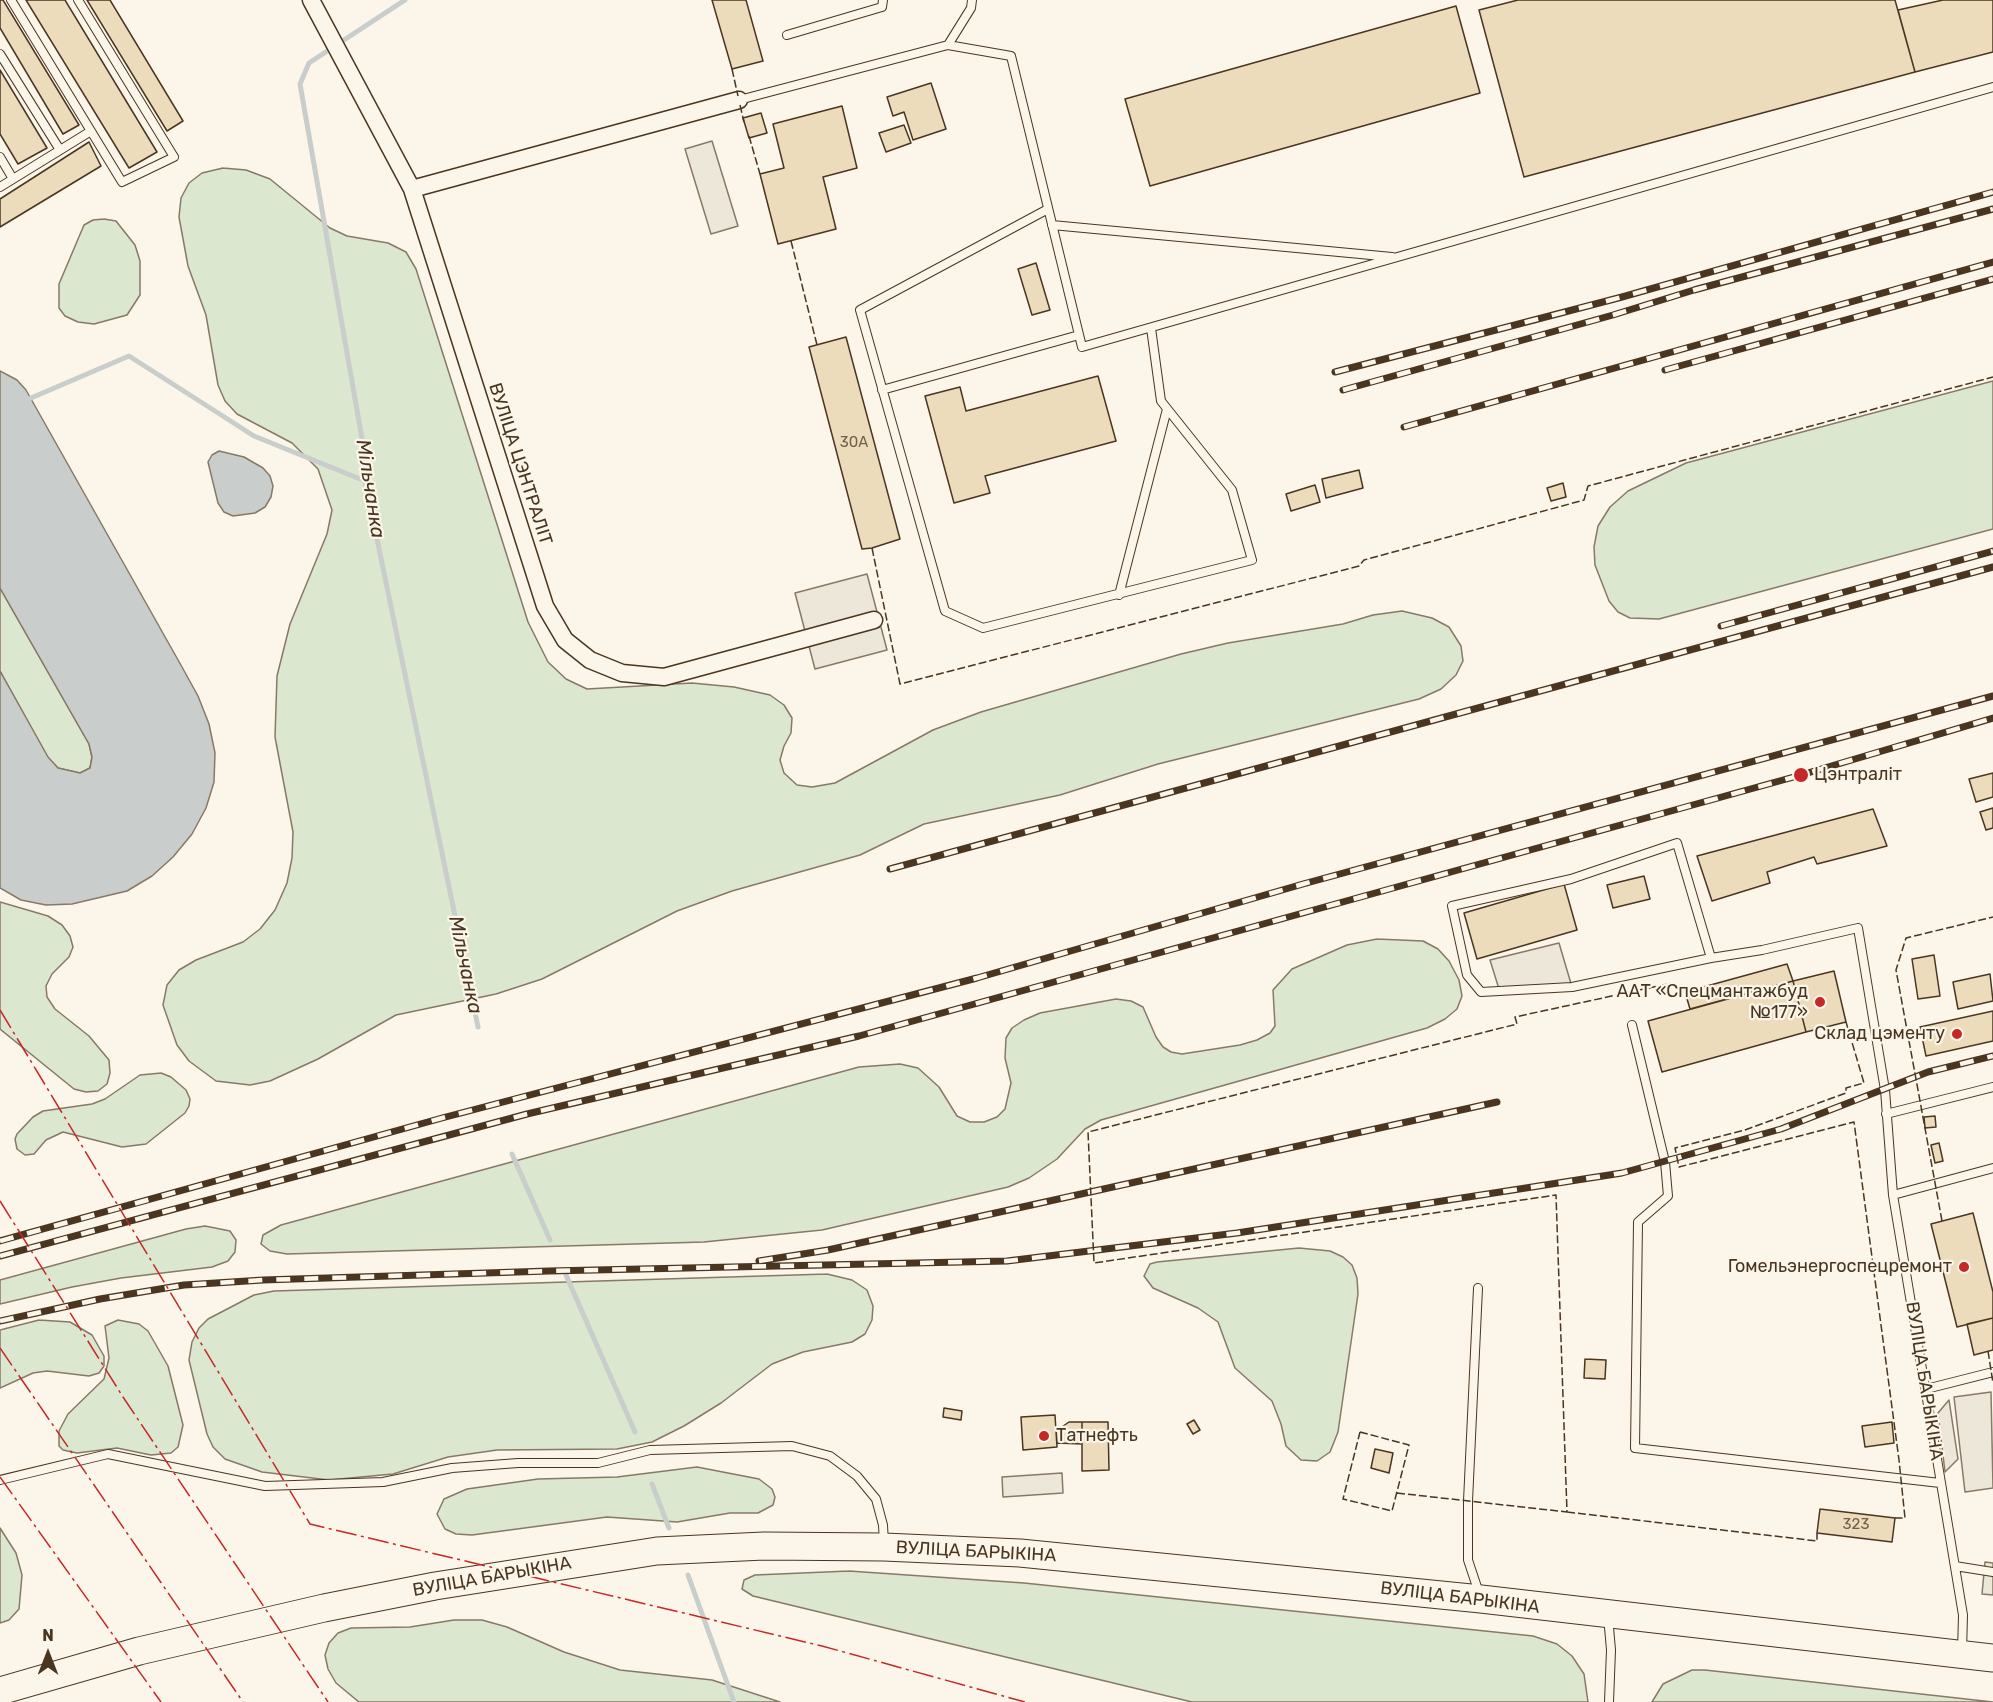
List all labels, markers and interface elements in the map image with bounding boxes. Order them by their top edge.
street label: ВУЛІЦА ЦЭНТРАЛІТ [484,380,556,548]
house number: 30А [840,434,868,452]
water label: Мільчанка [350,438,390,540]
place label: Цэнтраліт [1814,764,1902,786]
marker: Цэнтраліт [1792,766,1810,784]
water label: Мільчанка [443,914,487,1016]
place label: ААТ «Спецмантажбуд №177» [1616,981,1808,1024]
marker: ААТ «Спецмантажбуд №177» [1813,995,1827,1009]
place label: Склад цэменту [1814,1023,1945,1045]
marker: Склад цэменту [1950,1027,1964,1041]
place label: Гомельэнергоспецремонт [1728,1256,1952,1278]
marker: Гомельэнергоспецремонт [1957,1260,1971,1274]
street label: ВУЛІЦА БАРЫКІНА [1901,1300,1947,1462]
place label: Татнефть [1056,1425,1138,1447]
marker: Татнефть [1037,1429,1051,1443]
house number: 323 [1843,1516,1869,1534]
street label: ВУЛІЦА БАРЫКІНА [895,1537,1057,1567]
street label: ВУЛІЦА БАРЫКІНА [411,1552,573,1602]
street label: ВУЛІЦА БАРЫКІНА [1379,1577,1541,1619]
north arrow [18,1624,78,1684]
text: N [42,1626,54,1645]

